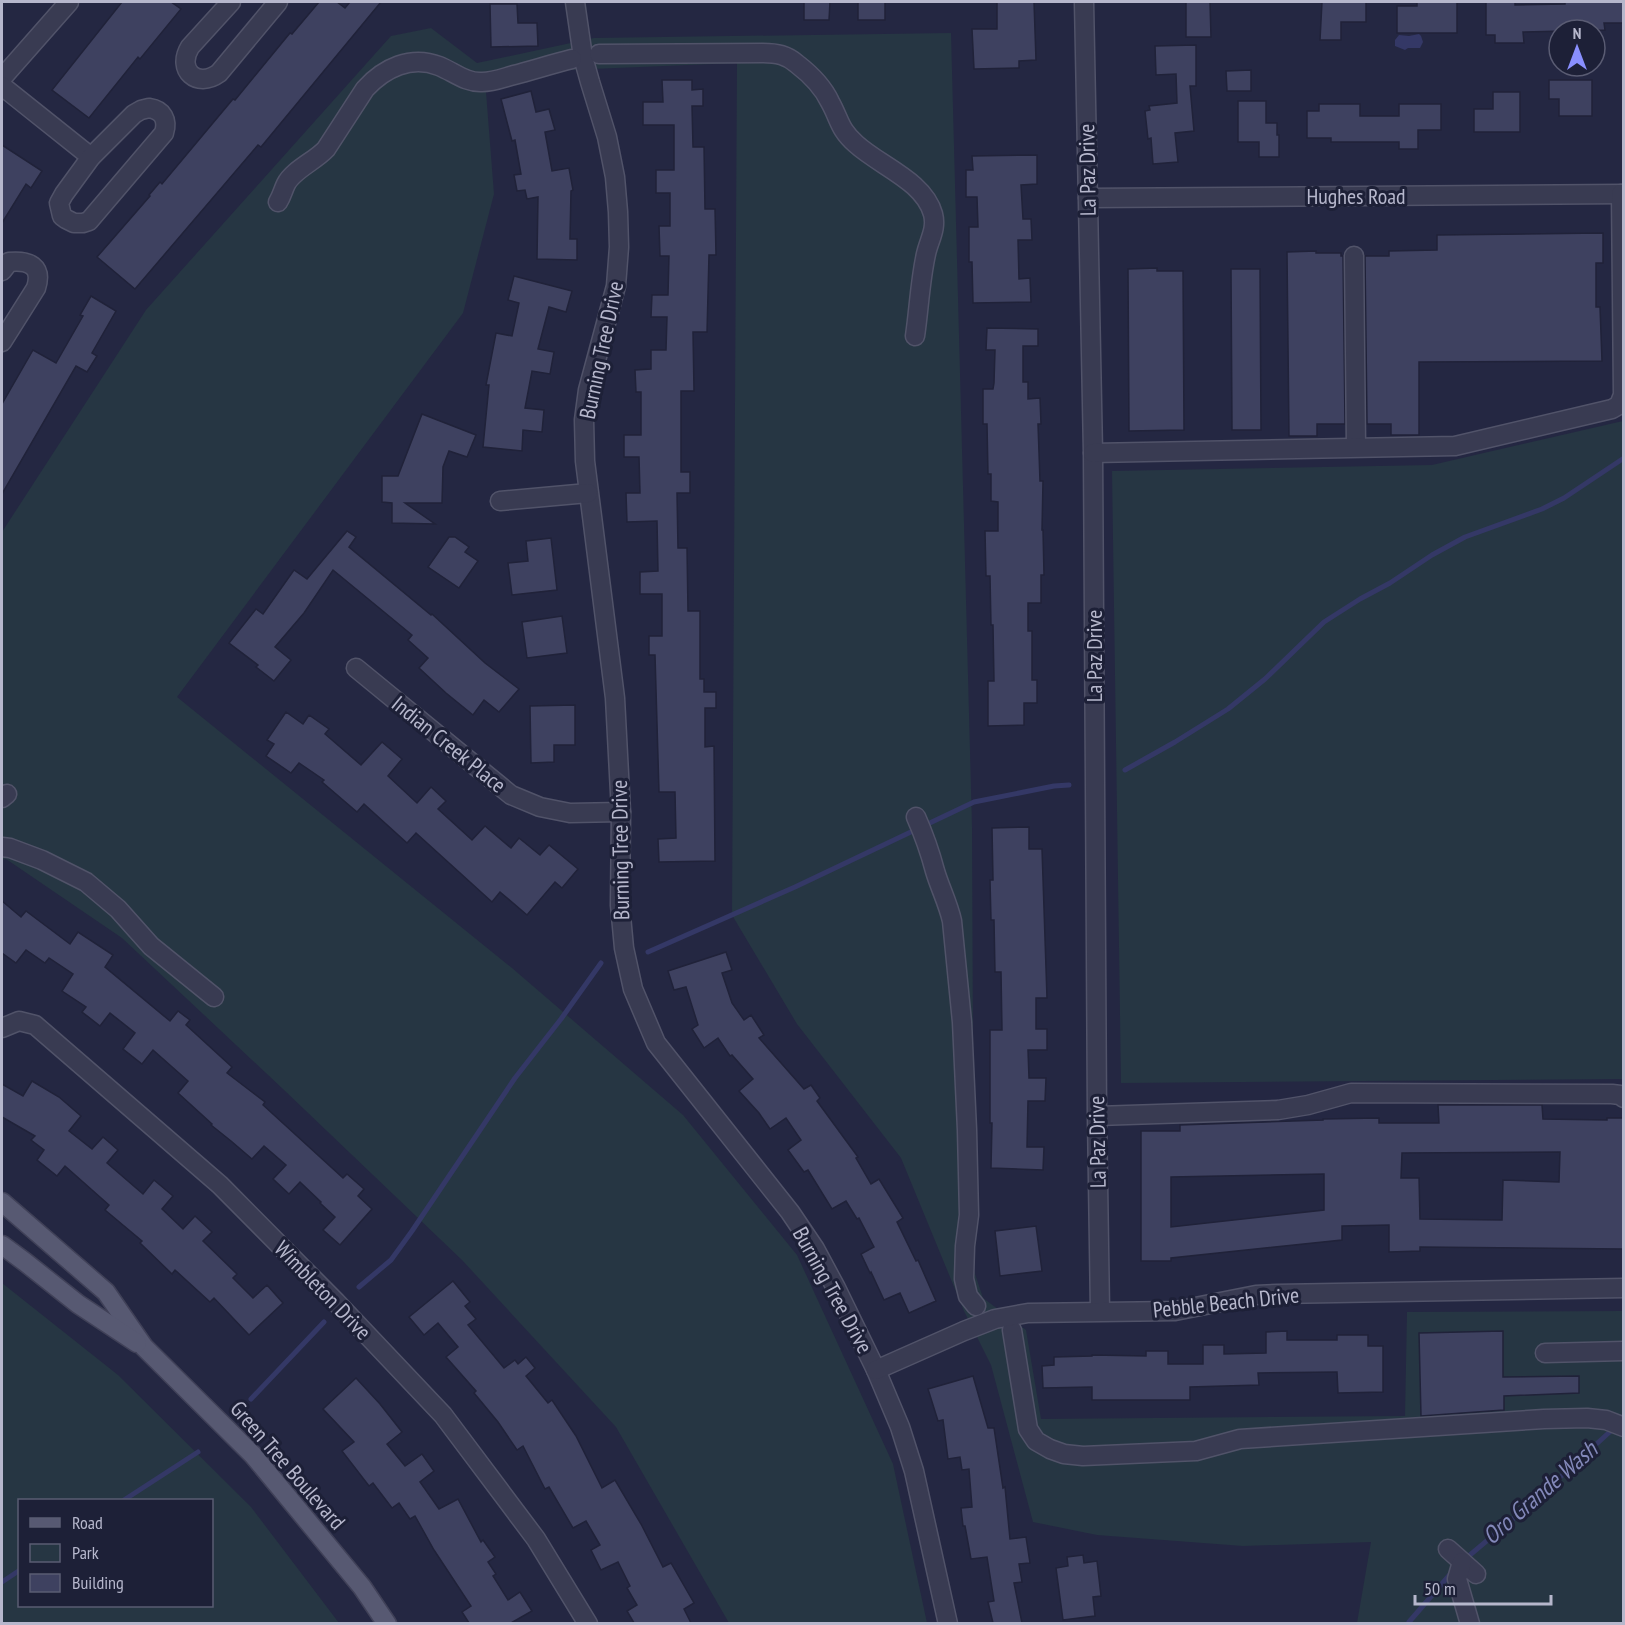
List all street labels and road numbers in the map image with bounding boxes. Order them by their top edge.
street label: La Paz Drive [1072,124,1102,216]
street label: Hughes Road [1306,182,1406,210]
street label: Burning Tree Drive [573,278,629,422]
street label: La Paz Drive [1080,610,1108,702]
street label: Indian Creek Place [386,689,512,799]
street label: Burning Tree Drive [605,780,635,920]
street label: La Paz Drive [1082,1096,1112,1188]
street label: Burning Tree Drive [787,1222,879,1358]
street label: Wimbleton Drive [269,1234,377,1346]
street label: Pebble Beach Drive [1152,1280,1300,1324]
street label: Green Tree Boulevard [224,1395,352,1535]

